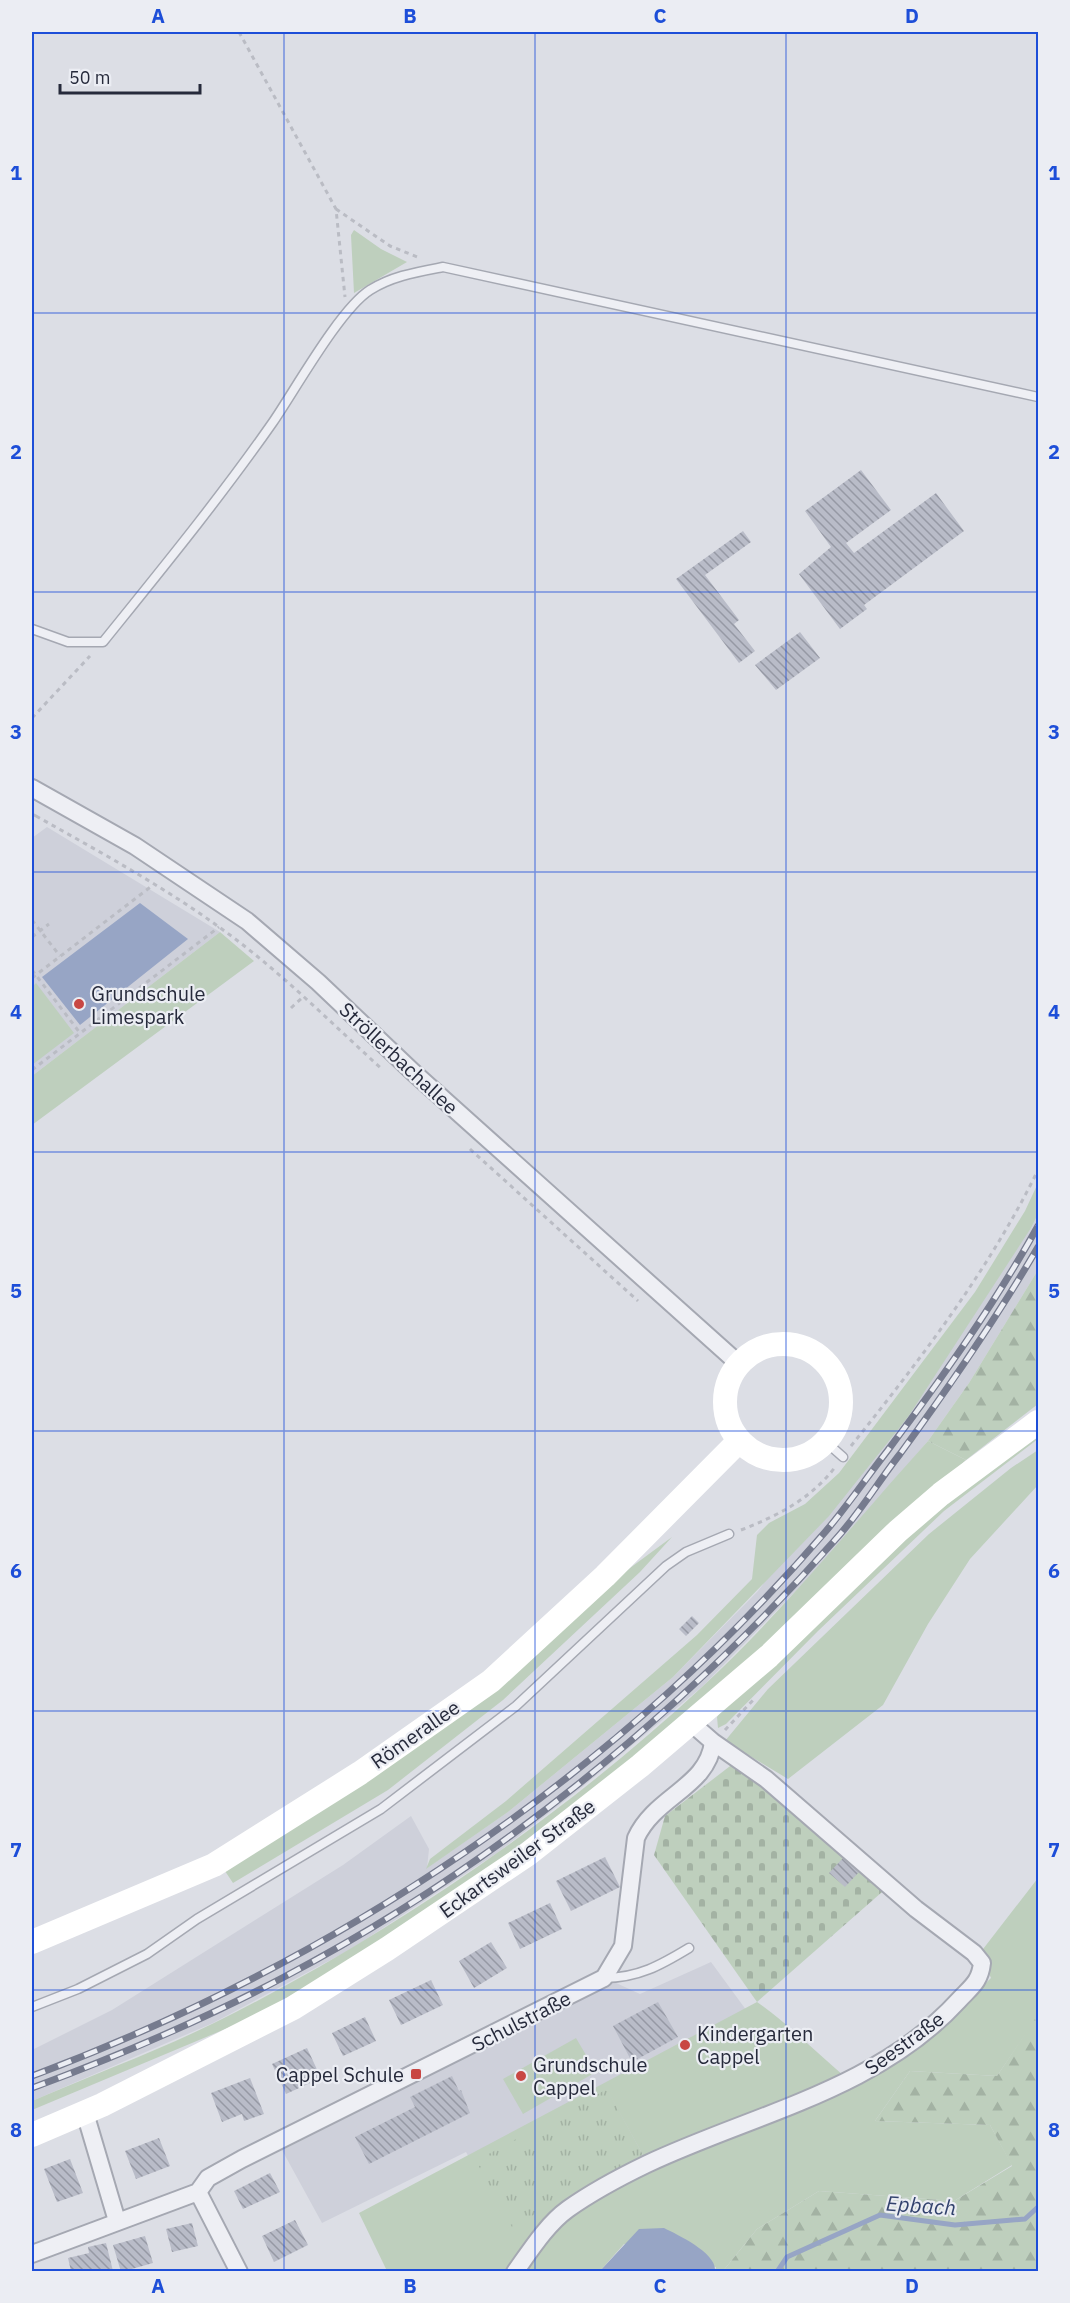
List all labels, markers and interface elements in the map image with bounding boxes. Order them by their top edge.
text: A [151,2,165,29]
text: B [403,2,417,29]
text: C [653,2,667,29]
text: D [905,2,919,29]
scale bar [60,57,200,95]
text: 50 m [69,66,111,89]
text: 1 [10,159,22,186]
text: 1 [1048,159,1060,186]
text: 2 [10,438,22,465]
text: 2 [1048,438,1060,465]
text: 3 [10,718,22,745]
text: 3 [1048,718,1060,745]
place label: Grundschule Limespark [91,980,206,1030]
street label: Ströllerbachallee [334,996,464,1120]
marker: Grundschule Limespark [72,997,86,1011]
text: 4 [10,998,22,1025]
text: 4 [1048,998,1060,1025]
text: 5 [10,1277,22,1304]
text: 5 [1048,1277,1060,1304]
text: 6 [10,1557,22,1584]
text: 6 [1048,1557,1060,1584]
street label: Römerallee [365,1693,465,1775]
street label: Eckartsweiler Straße [434,1792,600,1924]
text: 7 [10,1836,22,1863]
text: 7 [1048,1836,1060,1863]
street label: Schulstraße [467,1984,575,2058]
street label: Seestraße [859,2005,949,2081]
place label: Kindergarten Cappel [697,2020,813,2070]
marker: Kindergarten Cappel [678,2038,692,2052]
place label: Grundschule Cappel [533,2051,648,2101]
place label: Cappel Schule [276,2061,404,2088]
marker: Cappel Schule [409,2067,423,2081]
marker: Grundschule Cappel [514,2069,528,2083]
text: 8 [10,2116,22,2143]
text: 8 [1048,2116,1060,2143]
water label: Epbach [885,2189,957,2221]
text: A [151,2272,165,2299]
text: B [403,2272,417,2299]
text: C [653,2272,667,2299]
text: D [905,2272,919,2299]

